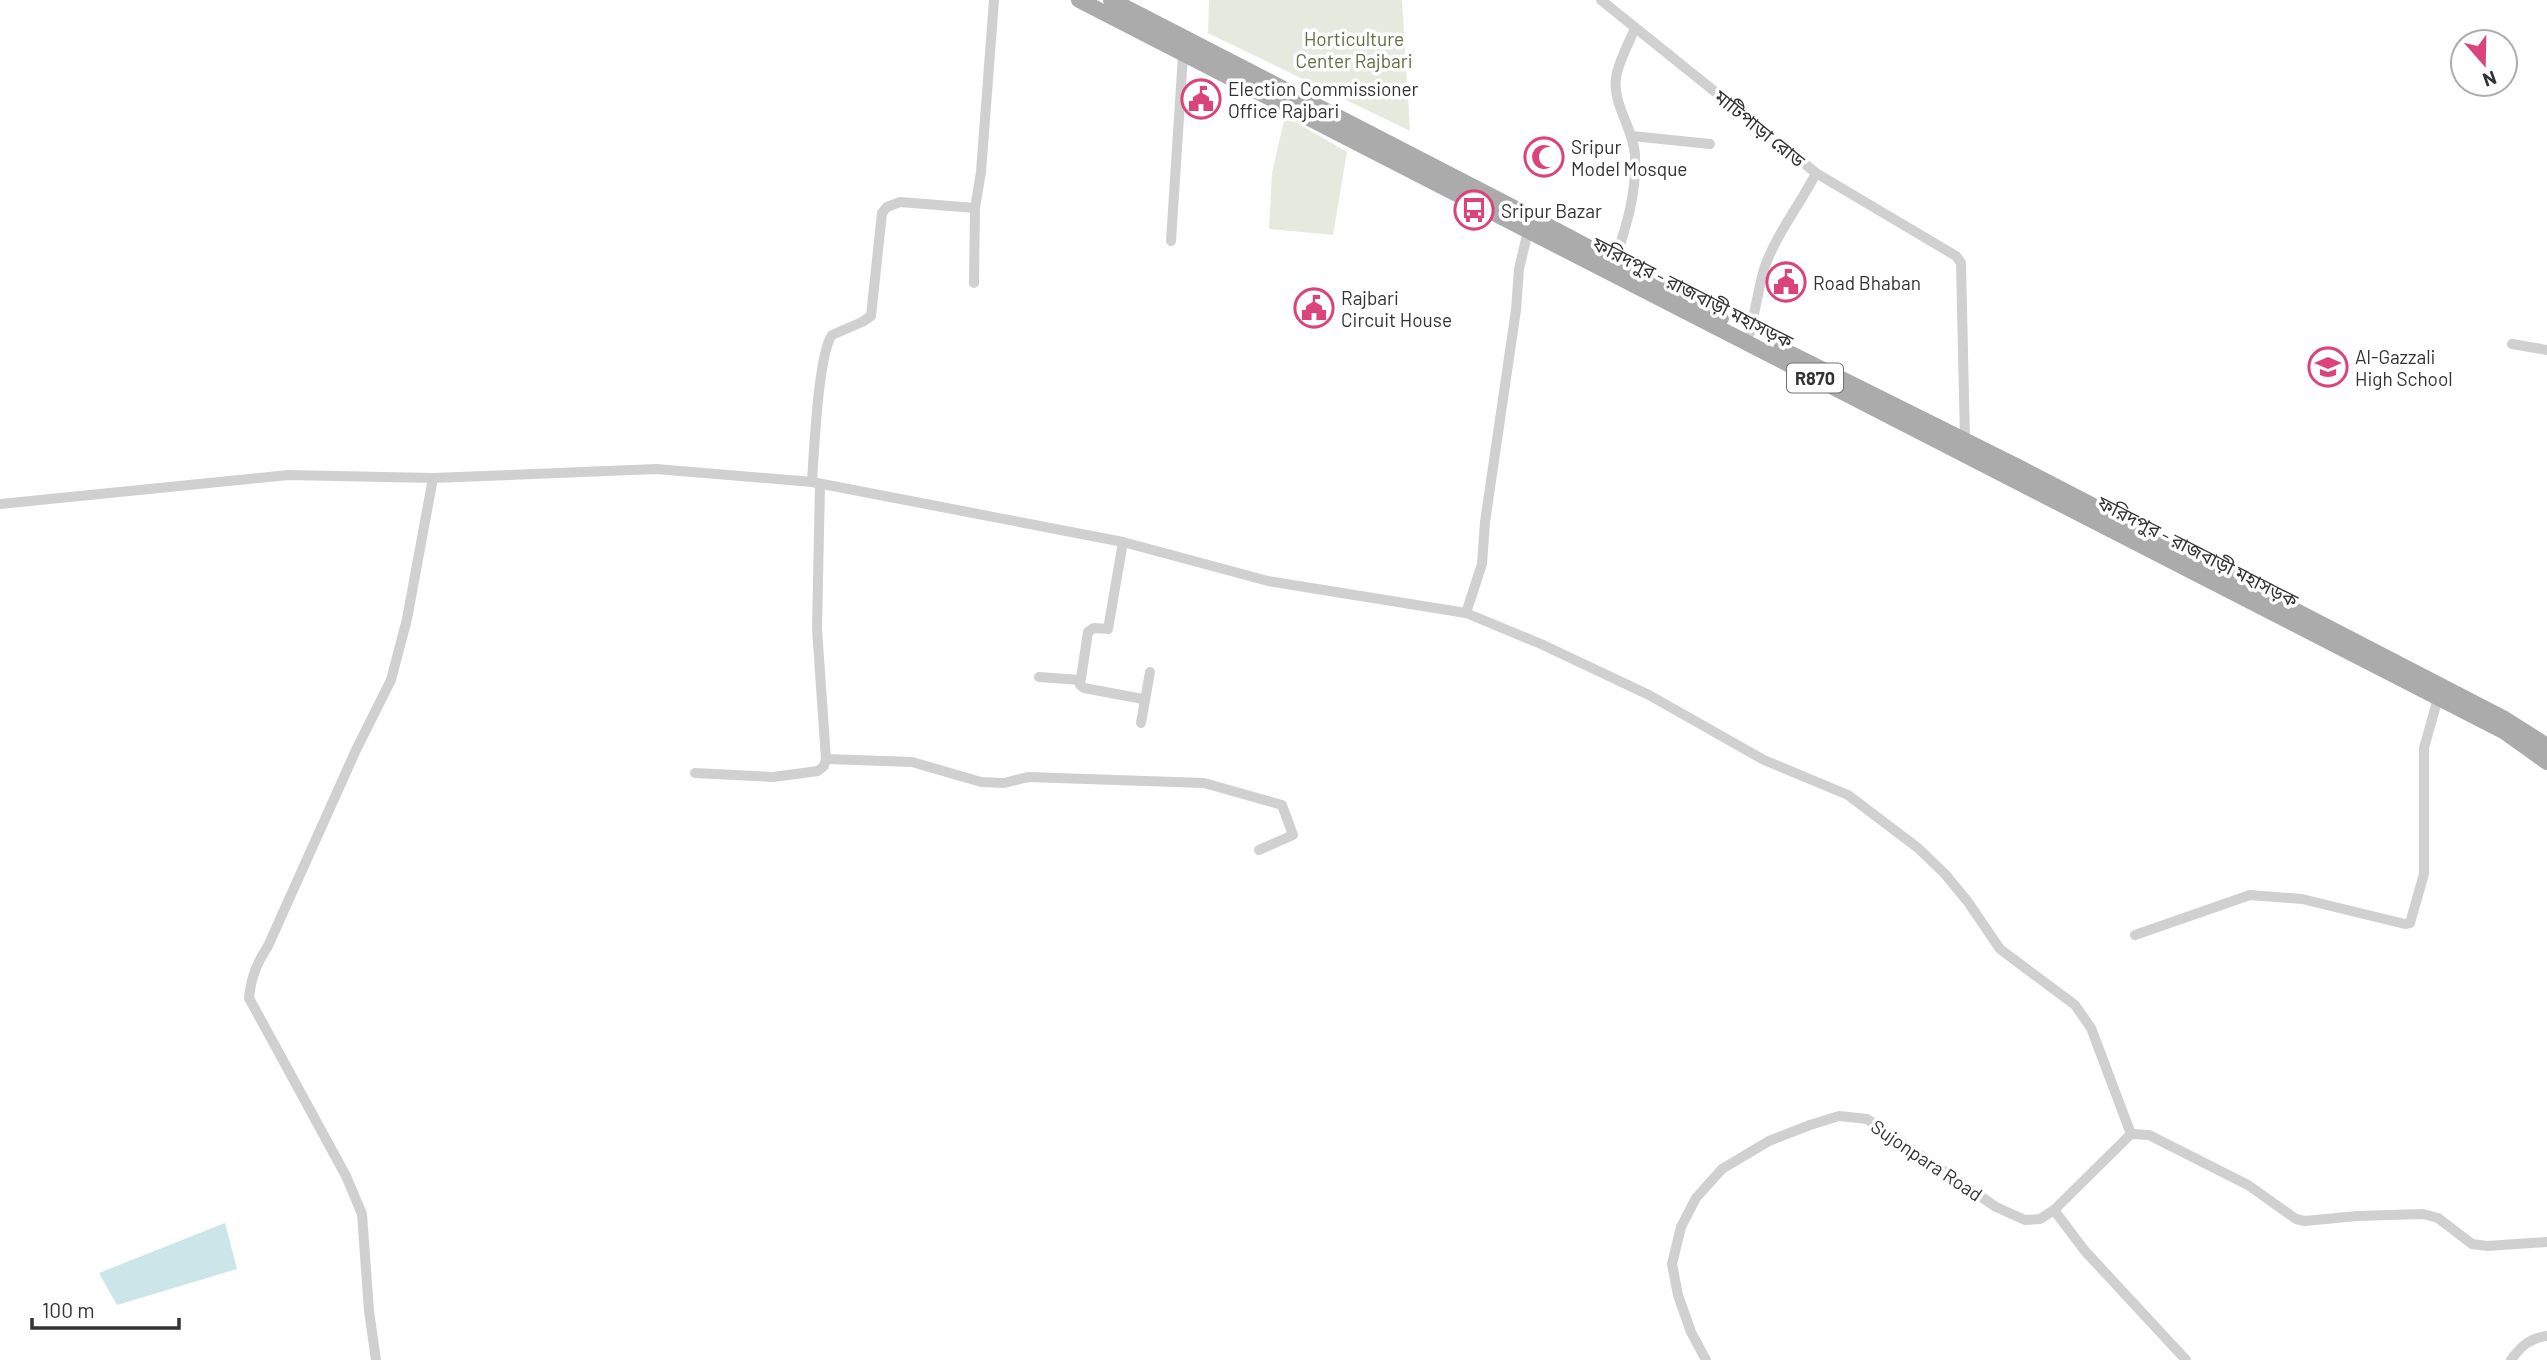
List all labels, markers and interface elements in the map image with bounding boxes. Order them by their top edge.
park label: Horticulture Center Rajbari [1295,27,1413,72]
north arrow [2449,28,2519,98]
text: N [2480,66,2500,92]
place label: Election Commissioner Office Rajbari [1228,77,1419,122]
public building icon: Election Commissioner Office Rajbari [1180,78,1222,120]
street label: মাটিপাড়া রোড [1709,84,1810,172]
place label: Sripur Model Mosque [1571,135,1688,180]
mosque icon: Sripur Model Mosque [1523,136,1565,178]
bus stop icon: Sripur Bazar [1453,189,1495,231]
place label: Sripur Bazar [1501,199,1602,222]
street label: ফরিদপুর - রাজবাড়ী মহাসড়ক [1588,231,1798,354]
public building icon: Road Bhaban [1765,261,1807,303]
place label: Road Bhaban [1813,271,1921,294]
place label: Rajbari Circuit House [1341,286,1452,331]
public building icon: Rajbari Circuit House [1293,287,1335,329]
place label: Al-Gazzali High School [2355,345,2453,390]
school or university icon: Al-Gazzali High School [2307,346,2349,388]
road number: R870 [1787,364,1843,392]
street label: ফরিদপুর - রাজবাড়ী মহাসড়ক [2093,490,2303,613]
street label: Sujonpara Road [1867,1114,1987,1206]
scale bar [32,1286,178,1330]
text: 100 m [42,1297,95,1322]

